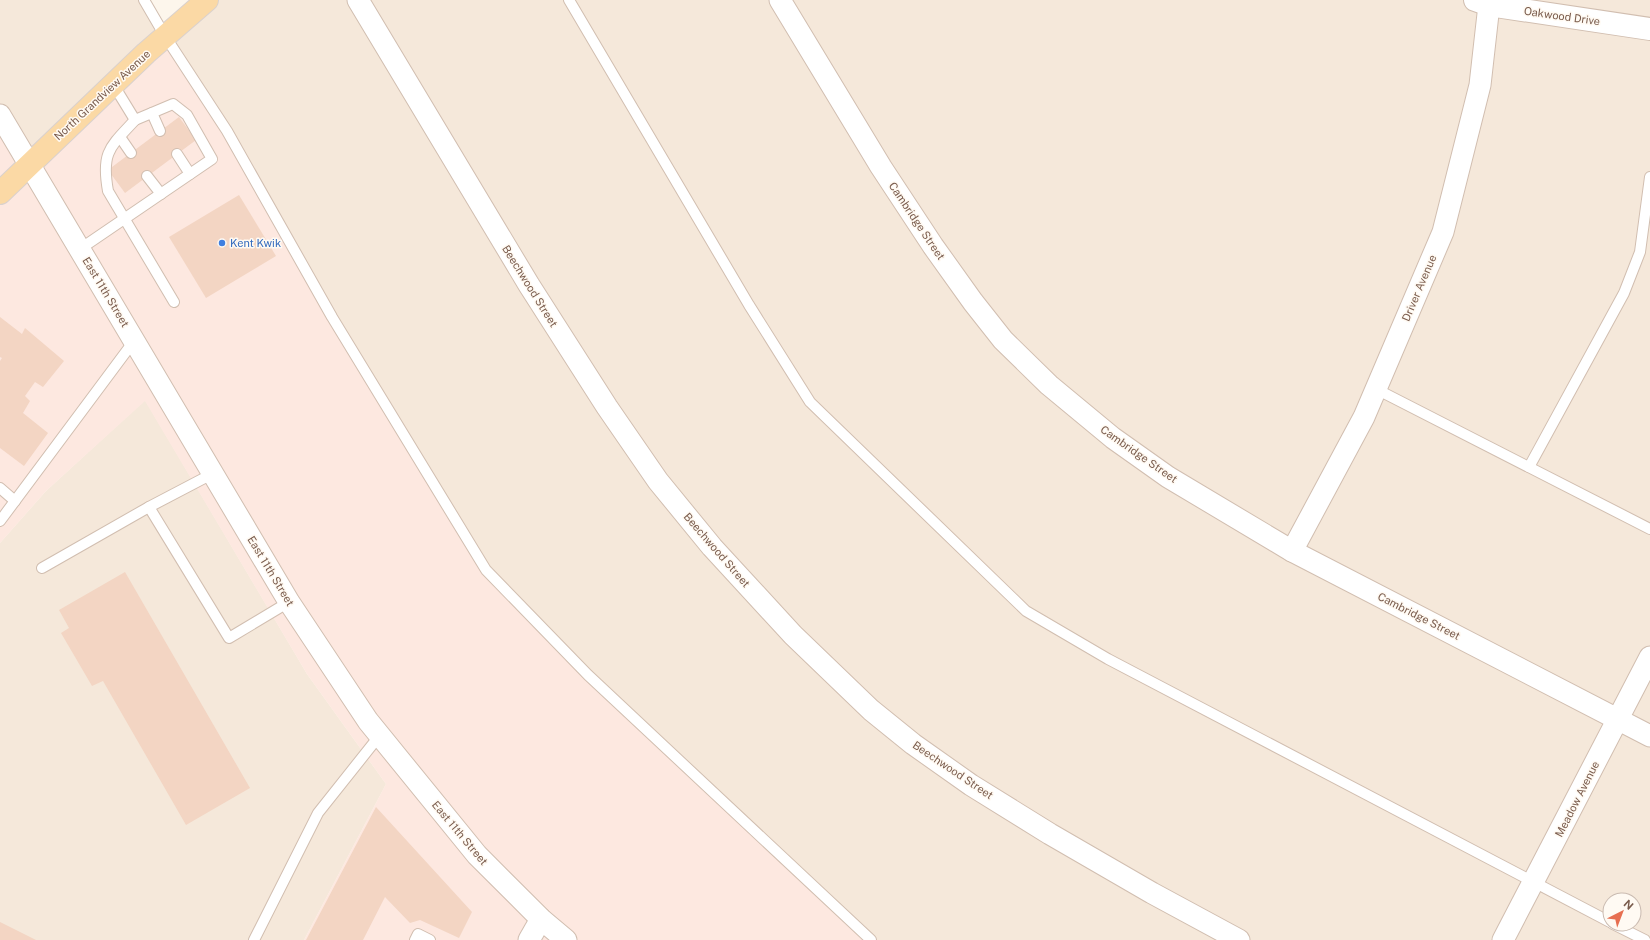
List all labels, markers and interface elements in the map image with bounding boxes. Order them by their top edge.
street label: Oakwood Drive [1523,5,1601,27]
street label: North Grandview Avenue [52,47,152,143]
street label: Cambridge Street [887,180,947,262]
place label: Kent Kwik [230,237,281,249]
marker: Kent Kwik [217,238,227,248]
street label: Beechwood Street [500,243,560,329]
street label: Driver Avenue [1400,253,1438,323]
street label: East 11th Street [80,255,132,329]
street label: Cambridge Street [1098,423,1180,485]
street label: Beechwood Street [682,511,752,589]
street label: East 11th Street [245,534,297,608]
street label: Cambridge Street [1376,590,1462,642]
street label: Beechwood Street [911,739,995,801]
street label: Meadow Avenue [1553,759,1601,839]
street label: East 11th Street [430,799,490,867]
north arrow [1602,892,1642,932]
text: N [1621,897,1636,912]

